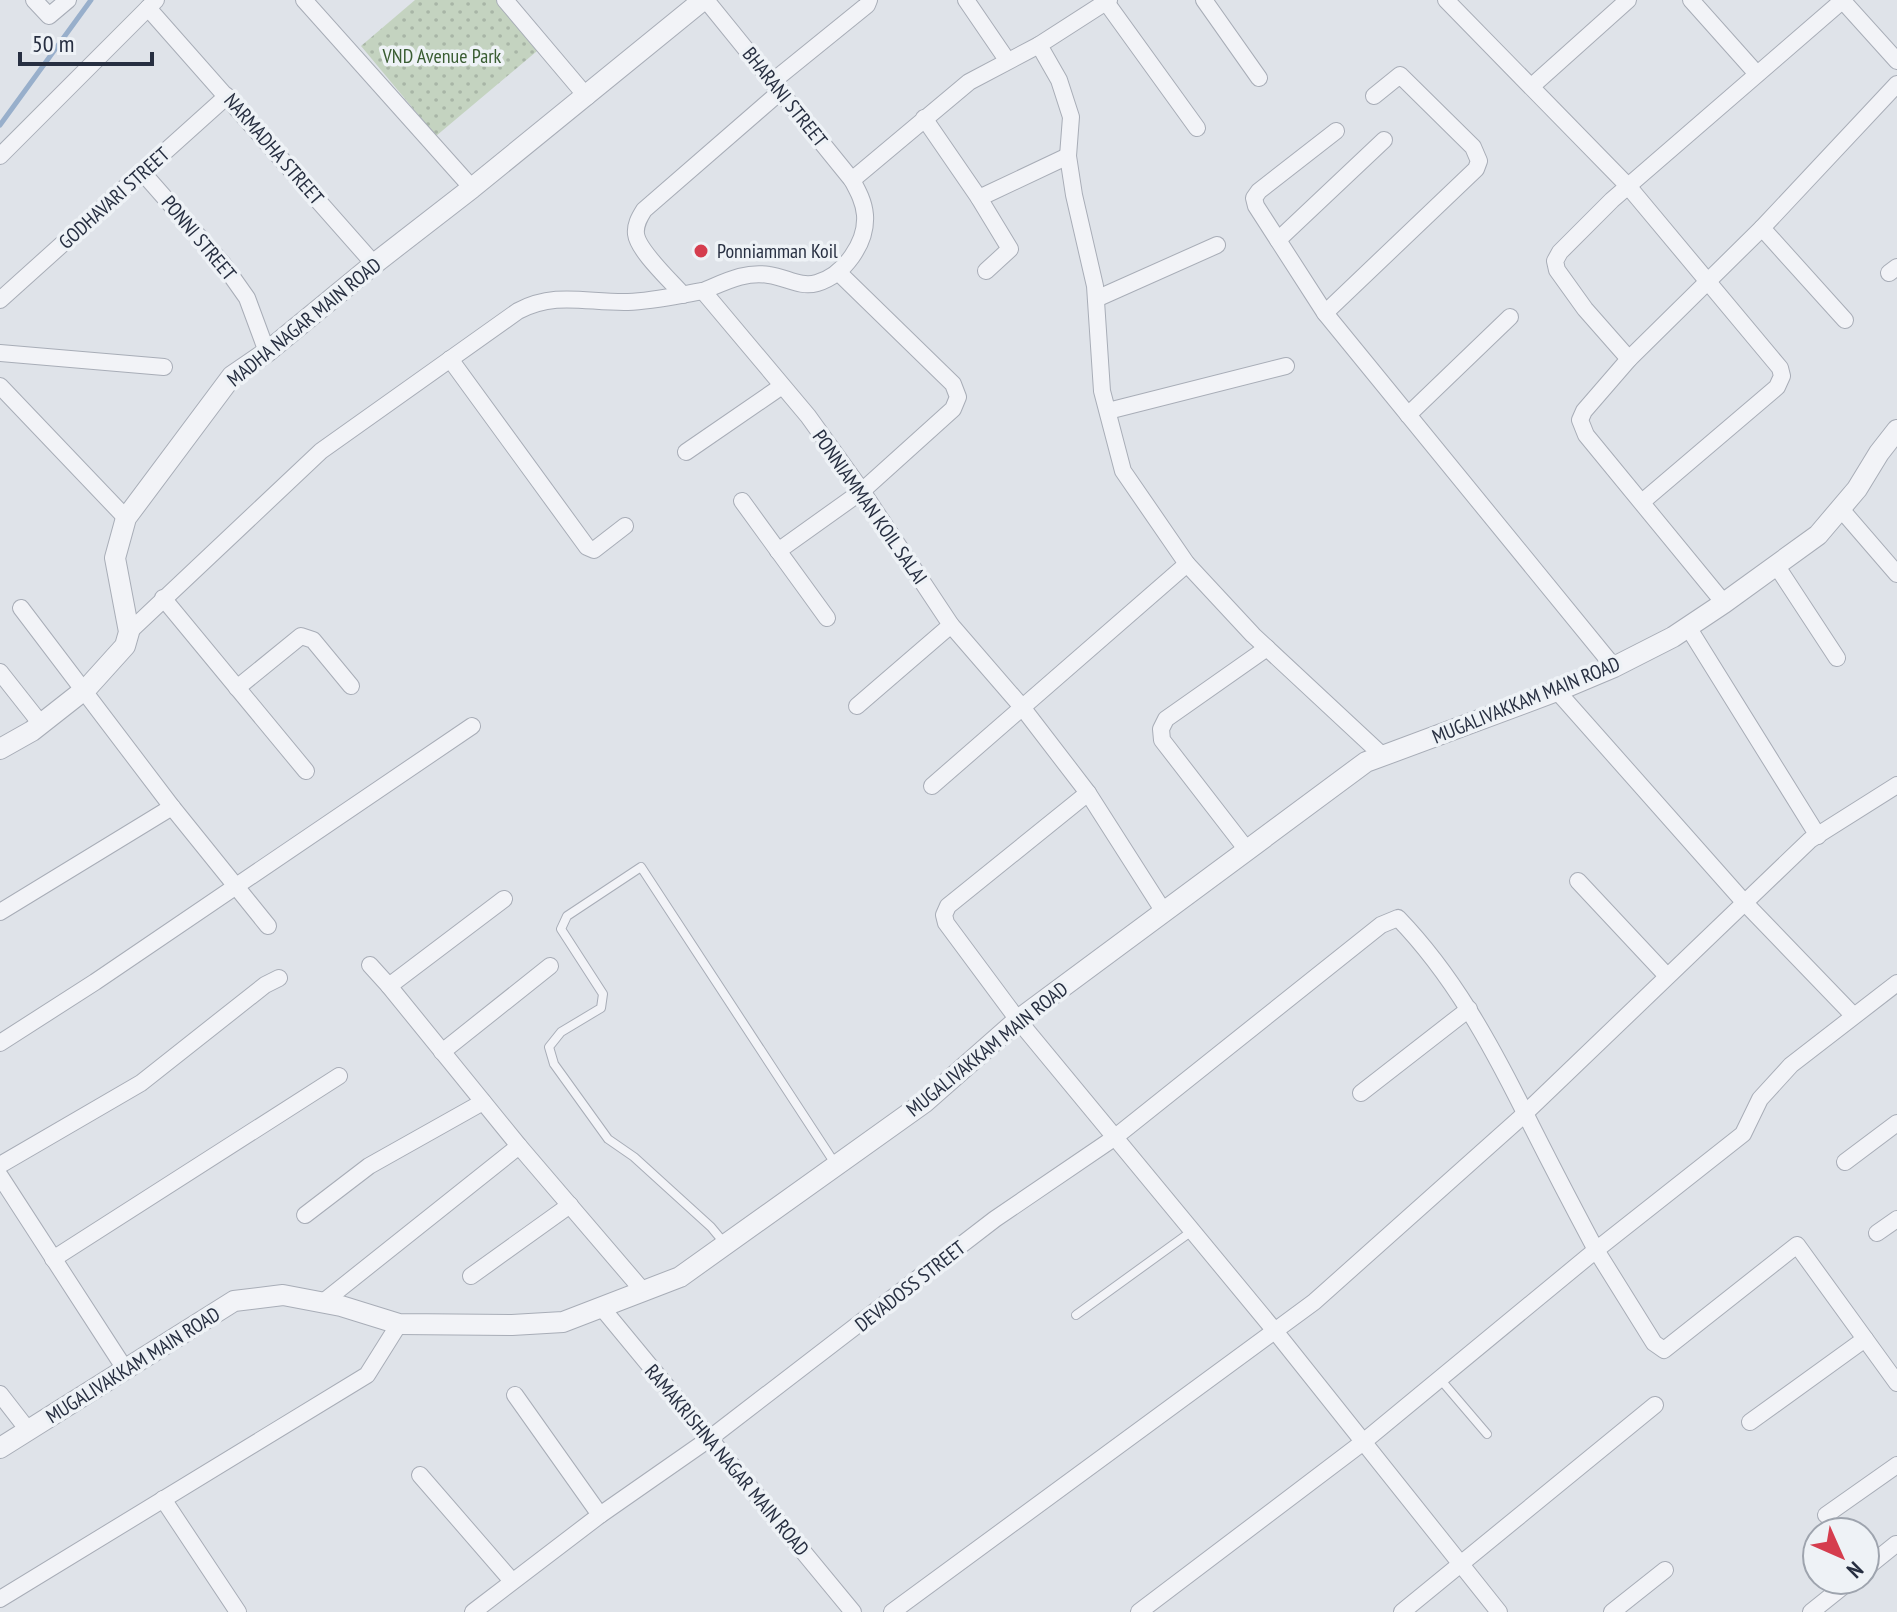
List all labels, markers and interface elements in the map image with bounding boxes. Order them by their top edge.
scale bar [20,16,152,66]
text: 50 m [32,28,74,59]
street label: BHARANI STREET [737,42,833,152]
park label: VND Avenue Park [382,43,502,69]
street label: NARMADHA STREET [218,88,330,210]
street label: GODHAVARI STREET [53,141,175,255]
street label: PONNI STREET [156,190,242,286]
place label: Ponniamman Koil [717,238,838,264]
marker: Ponniamman Koil [692,242,710,260]
street label: MADHA NAGAR MAIN ROAD [222,252,386,392]
street label: PONNIAMMAN KOIL SALAI [807,425,933,589]
street label: MUGALIVAKKAM MAIN ROAD [1428,650,1624,750]
street label: MUGALIVAKKAM MAIN ROAD [901,976,1073,1122]
street label: DEVADOSS STREET [850,1235,970,1337]
street label: MUGALIVAKKAM MAIN ROAD [41,1301,225,1429]
street label: RAMAKRISHNA NAGAR MAIN ROAD [639,1359,815,1561]
north arrow [1801,1516,1881,1596]
text: N [1841,1556,1869,1584]

